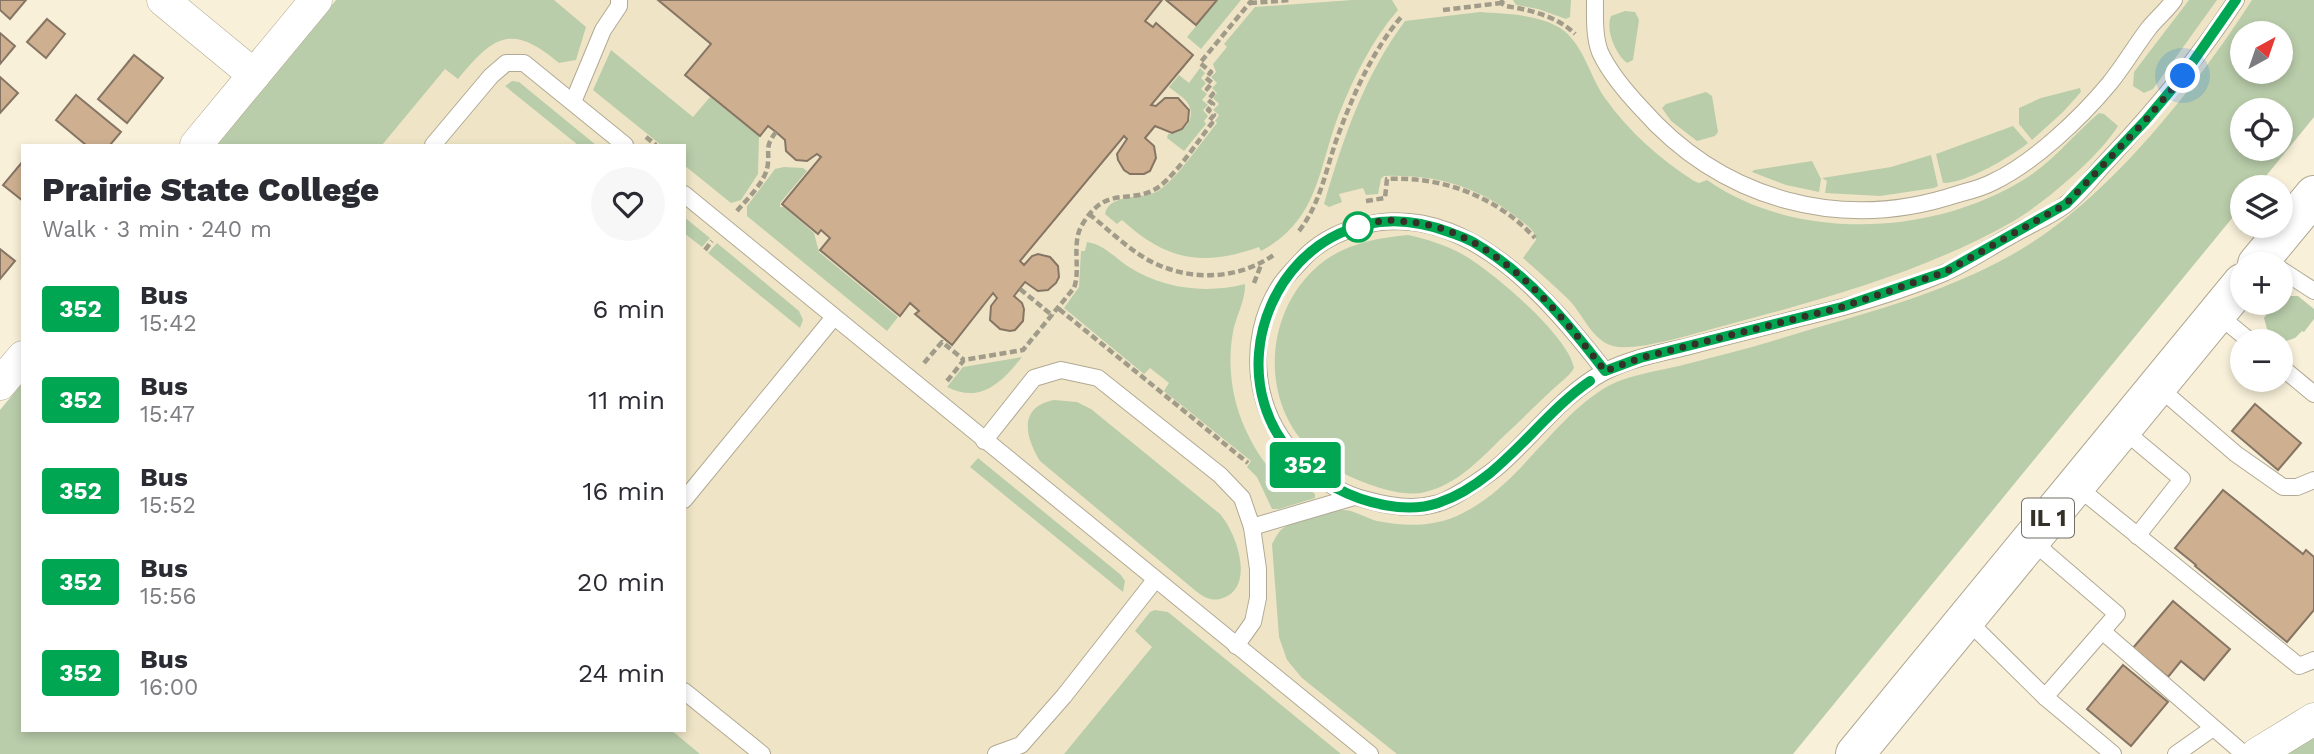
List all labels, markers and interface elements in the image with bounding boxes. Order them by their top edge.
north arrow [2230,21,2292,84]
map controls [2230,21,2293,392]
your location [2165,58,2200,93]
button: locate [2230,98,2293,161]
button: heart [591,167,665,241]
text: Prairie State College [42,170,379,209]
button: layers [2230,175,2293,238]
unlabelled marker [1343,212,1373,242]
text: Walk · 3 min · 240 m [42,216,272,243]
button: + [2230,252,2293,315]
text: Bus [140,280,188,310]
text: 6 min [593,294,665,324]
text: 352 [59,295,102,323]
text: 15:42 [140,310,197,337]
button: − [2230,329,2293,392]
text: Bus [140,371,188,401]
text: 11 min [588,385,665,415]
text: 352 [59,386,102,414]
text: 15:47 [140,401,195,428]
line badge: 352 [1265,442,1345,488]
text: 352 [1284,451,1326,479]
text: Bus [140,462,188,492]
text: 16 min [582,476,665,506]
text: 352 [59,477,102,505]
text: 15:52 [140,492,196,519]
road number: IL 1 [2022,498,2074,538]
text: Bus [140,553,188,583]
text: 20 min [577,567,665,597]
text: 352 [59,568,102,596]
text: 15:56 [140,583,197,610]
text: Bus [140,644,188,674]
text: 24 min [578,658,665,688]
text: 352 [59,659,102,687]
text: 16:00 [140,674,198,701]

